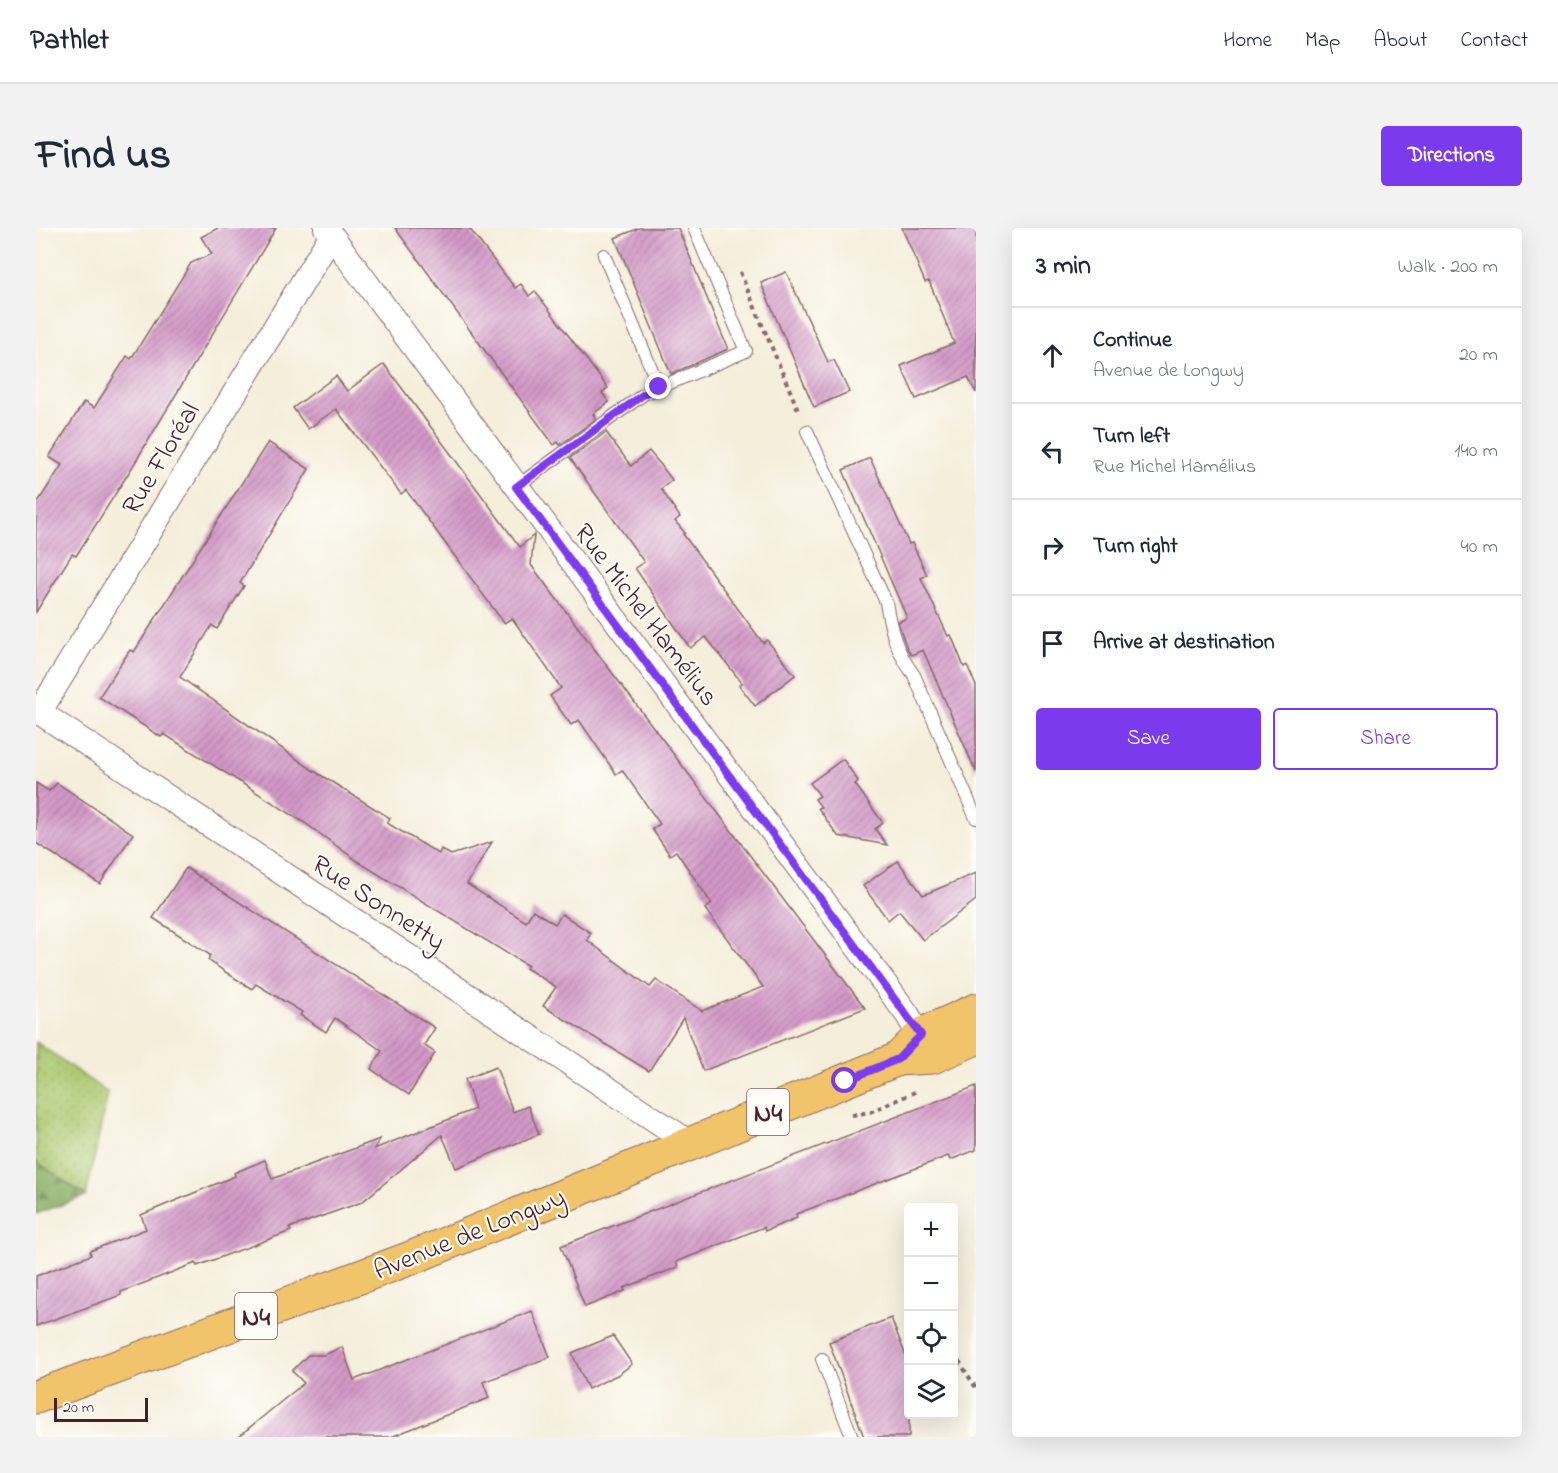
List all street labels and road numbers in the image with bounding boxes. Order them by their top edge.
street label: Rue Floréal [113,396,211,523]
street label: Rue Michel Hamélius [563,516,727,715]
street label: Rue Sonnetty [303,846,452,962]
road number: N4 [747,1089,789,1135]
street label: Avenue de Longwy [368,1179,572,1292]
road number: N4 [235,1293,277,1339]

